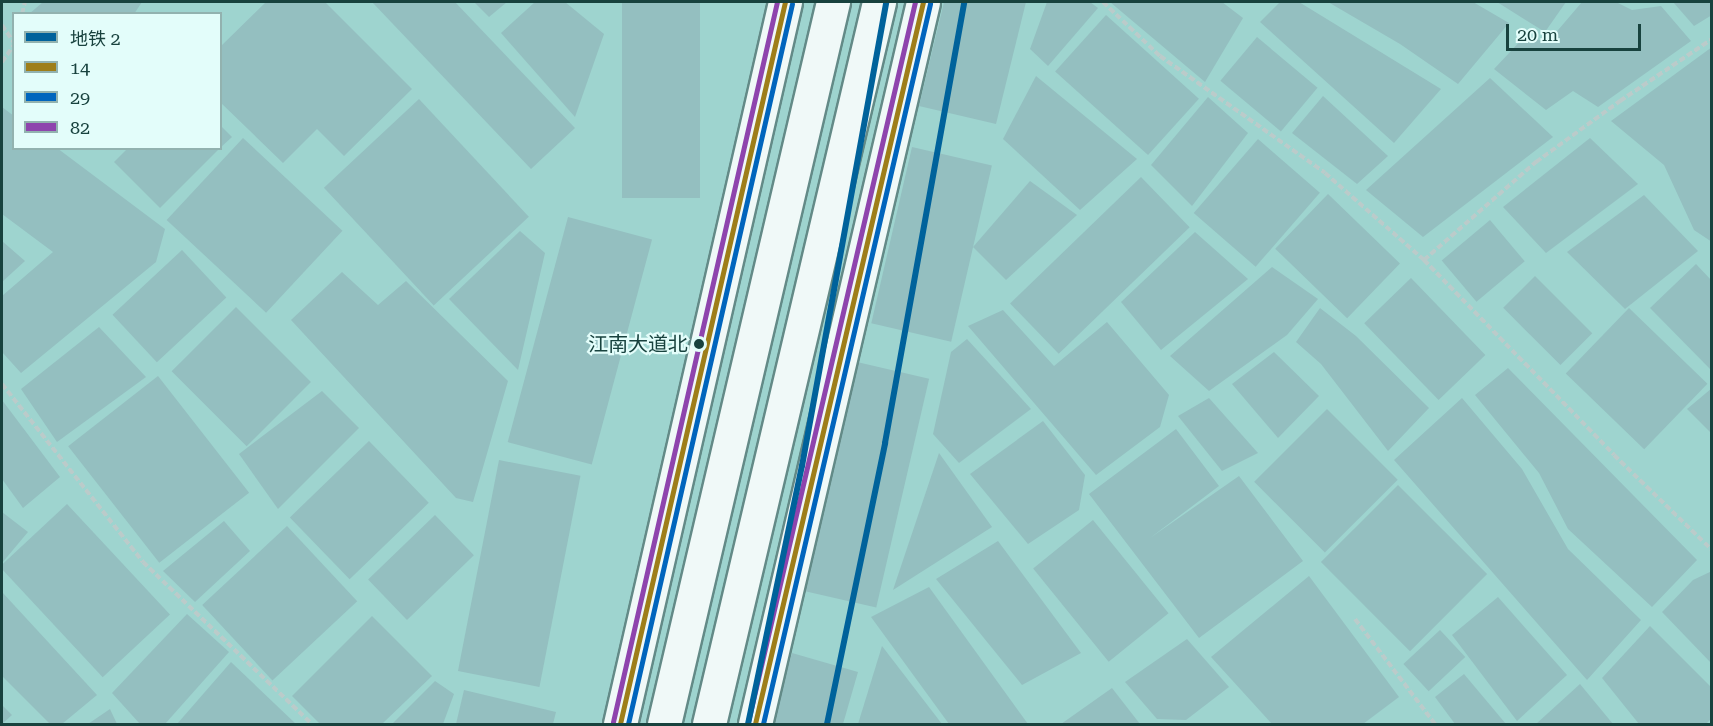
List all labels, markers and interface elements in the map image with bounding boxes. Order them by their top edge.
legend [12,12,222,150]
scale bar [1509,12,1644,50]
text: 20 m [1517,24,1558,45]
text: 地铁 2 [70,28,121,49]
text: 14 [70,57,90,78]
text: 29 [70,87,90,108]
text: 82 [70,117,90,138]
place label: 江南大道北 [588,332,688,356]
marker: 江南大道北 [693,338,705,350]

